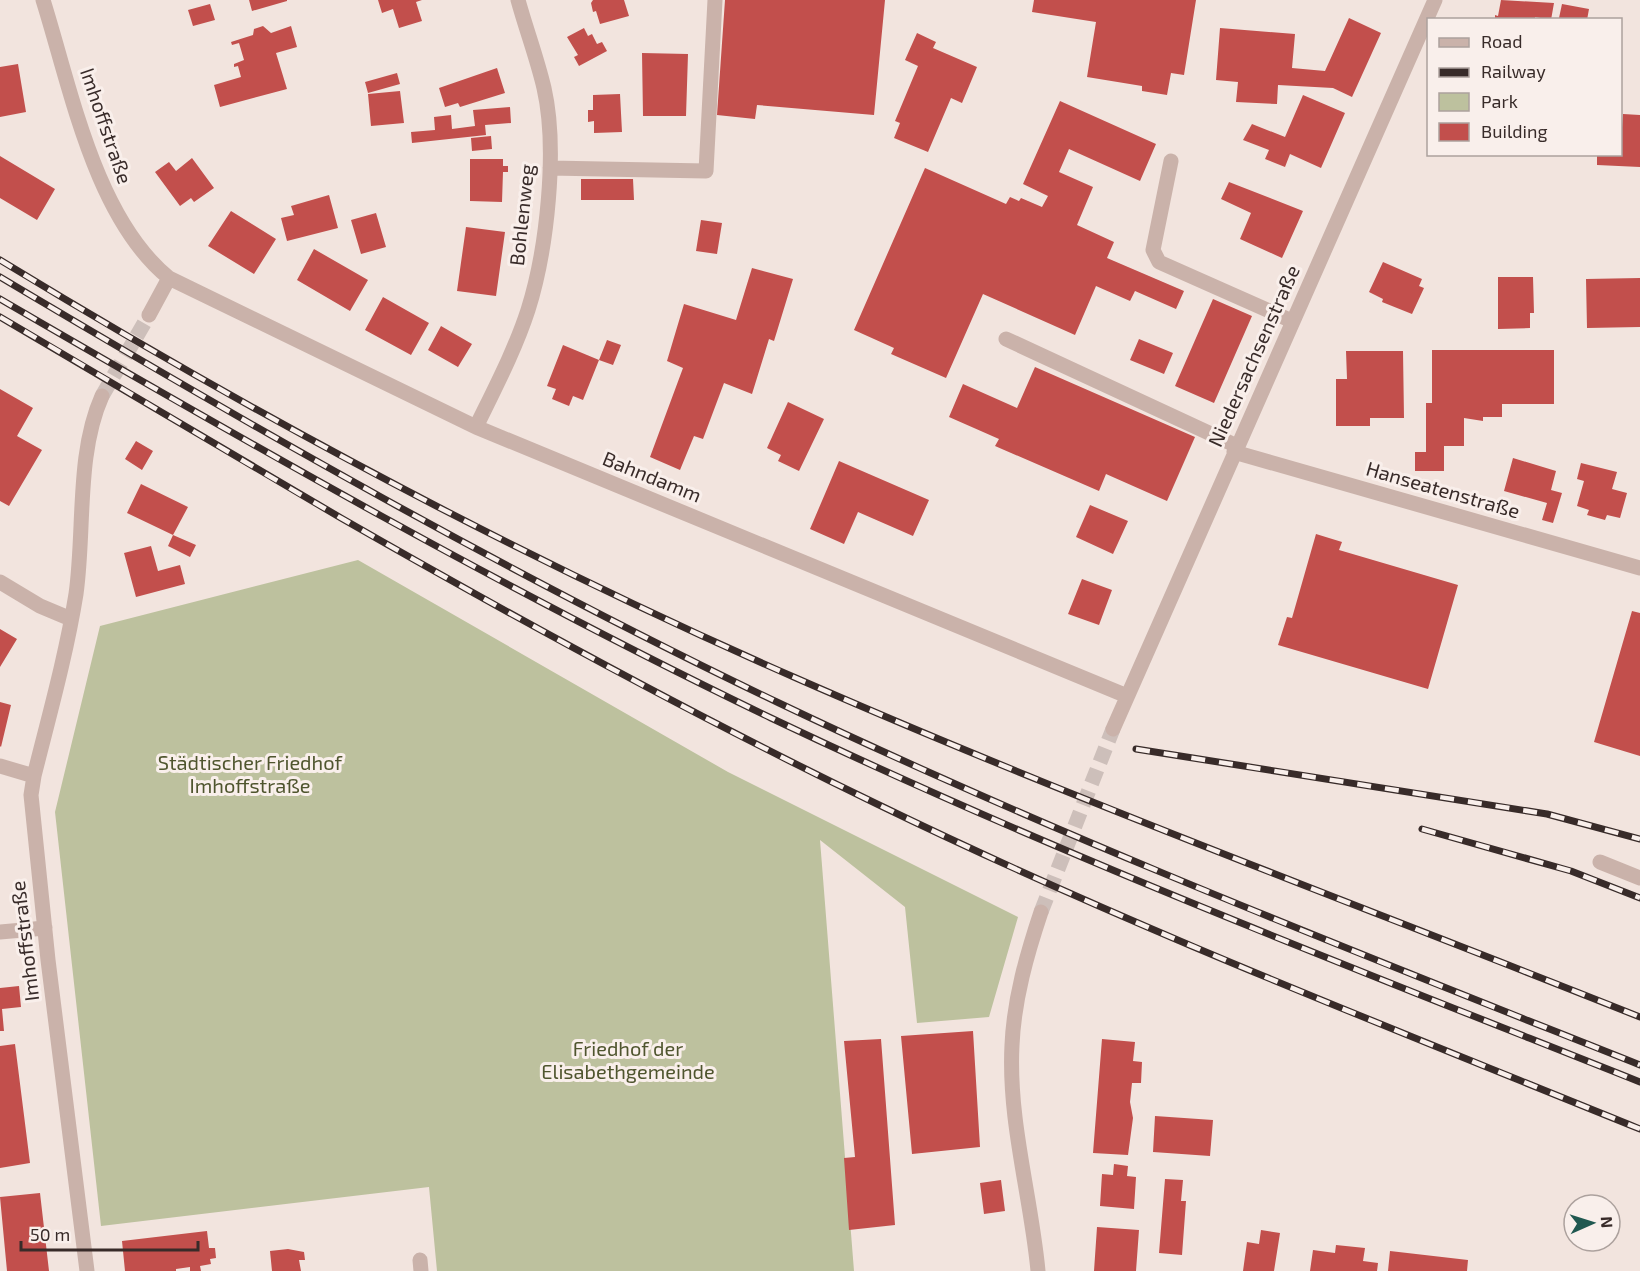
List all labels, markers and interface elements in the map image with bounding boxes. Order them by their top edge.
legend [1427,18,1622,156]
text: Road [1481,30,1522,52]
text: Railway [1481,60,1546,82]
street label: Imhoffstraße [76,65,138,187]
text: Park [1481,90,1518,112]
text: Building [1481,120,1548,142]
street label: Bohlenweg [504,163,538,267]
street label: Niedersachsenstraße [1202,261,1304,450]
street label: Bahndamm [600,445,705,507]
street label: Hanseatenstraße [1364,456,1523,522]
park label: Städtischer Friedhof Imhoffstraße [158,750,343,797]
street label: Imhoffstraße [5,880,43,1003]
park label: Friedhof der Elisabethgemeinde [541,1036,715,1083]
north arrow [1562,1193,1622,1253]
scale bar [21,1214,198,1252]
text: N [1598,1216,1617,1228]
text: 50 m [30,1223,70,1245]

